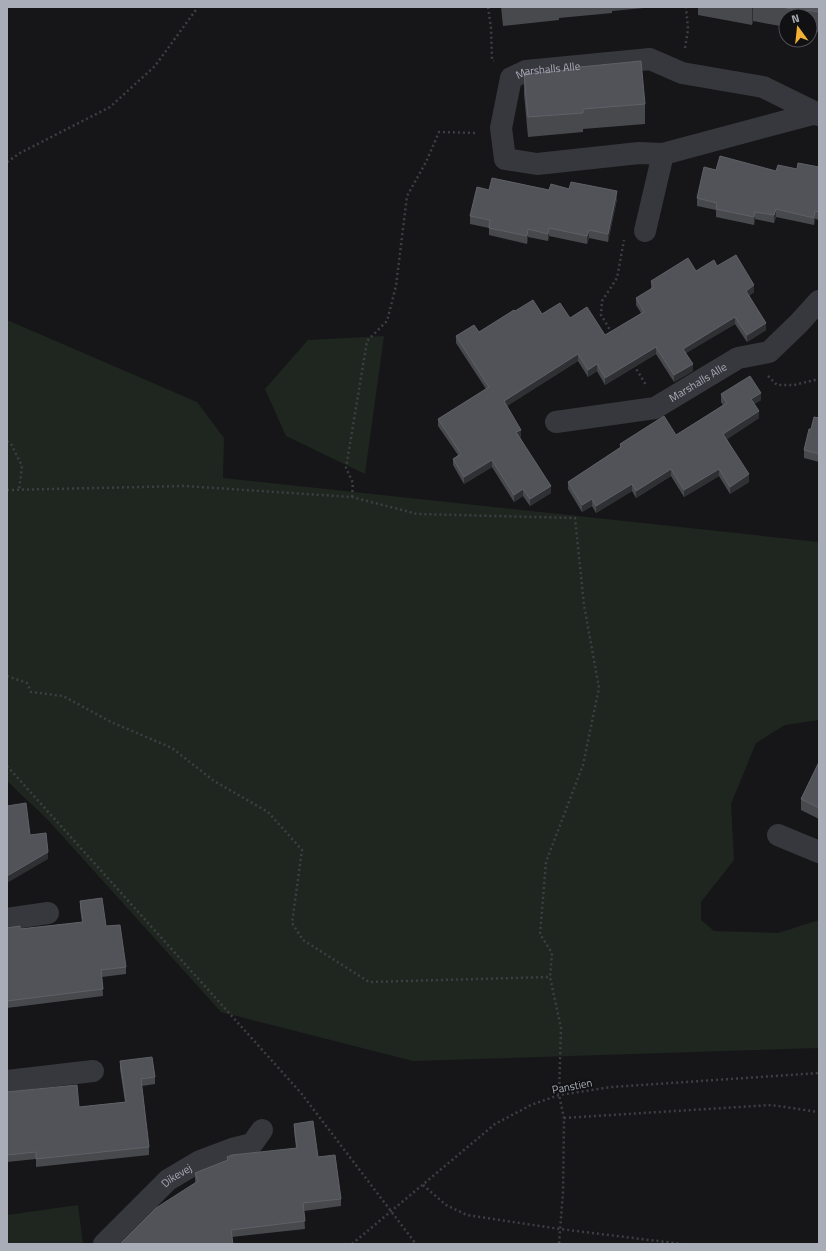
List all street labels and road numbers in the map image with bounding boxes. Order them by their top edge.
street label: Marshalls Alle [513,58,581,83]
street label: Marshalls Alle [666,358,730,406]
street label: Panstien [550,1074,594,1098]
street label: Dikevej [157,1160,195,1191]

